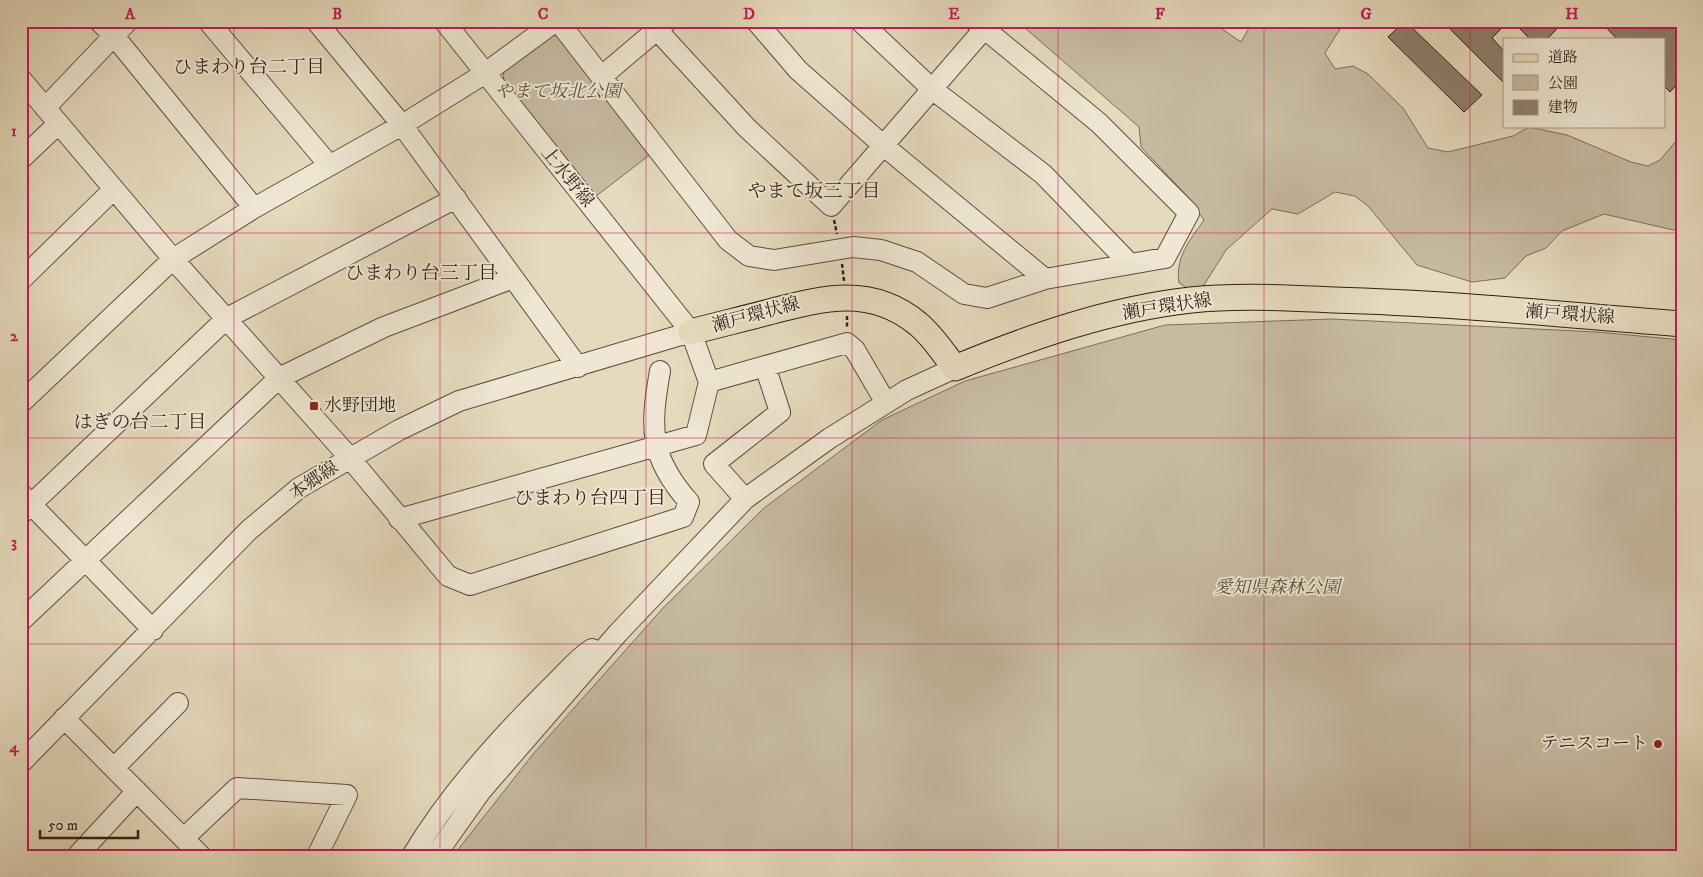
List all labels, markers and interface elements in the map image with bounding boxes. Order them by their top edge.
text: A [124,4,136,24]
text: B [332,4,342,24]
text: C [538,4,548,24]
text: D [743,4,755,24]
text: E [948,4,960,24]
text: F [1155,4,1165,24]
text: G [1360,4,1372,24]
text: H [1565,4,1579,24]
legend [1503,38,1666,128]
text: 道路 [1548,48,1578,67]
district label: ひまわり台二丁目 [173,56,325,79]
text: 公園 [1548,74,1578,93]
park label: やまて坂北公園 [495,81,624,103]
text: 建物 [1548,98,1578,117]
text: 1 [11,121,17,141]
street label: 上水野線 [536,142,598,212]
district label: やまて坂三丁目 [747,180,881,203]
district label: ひまわり台三丁目 [345,262,497,285]
street label: 瀬戸環状線 [1121,289,1213,325]
street label: 瀬戸環状線 [710,293,802,337]
street label: 瀬戸環状線 [1524,301,1616,329]
text: 2 [10,326,19,346]
place label: 水野団地 [324,395,396,417]
marker: 水野団地 [308,400,320,412]
district label: はぎの台二丁目 [73,411,207,434]
street label: 本郷線 [285,457,343,505]
district label: ひまわり台四丁目 [514,487,666,510]
text: 3 [11,532,17,552]
park label: 愛知県森林公園 [1214,577,1343,599]
place label: テニスコート [1541,733,1648,755]
text: 4 [8,737,19,757]
marker: テニスコート [1652,738,1664,750]
scale bar [40,807,138,839]
text: 50 m [48,816,78,835]

